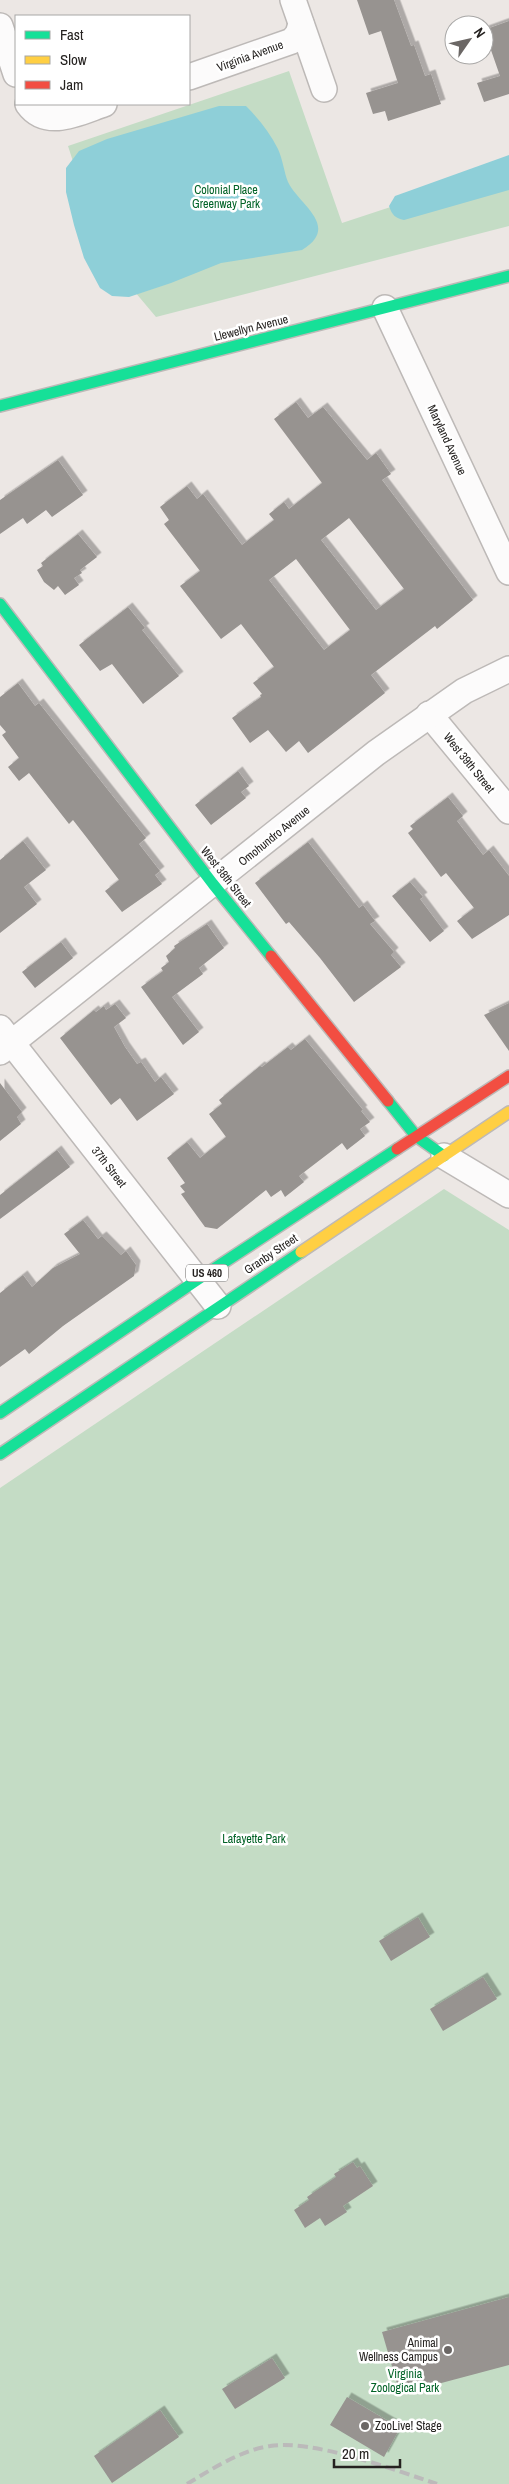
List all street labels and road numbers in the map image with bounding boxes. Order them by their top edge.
street label: Virginia Avenue [215,37,285,75]
street label: Llewellyn Avenue [212,311,290,345]
street label: Maryland Avenue [424,402,470,478]
street label: West 39th Street [440,730,498,797]
street label: Omohundro Avenue [235,802,313,870]
street label: West 38th Street [197,843,255,911]
street label: 37th Street [88,1143,130,1191]
street label: Granby Street [241,1230,301,1278]
road number: US 460 [186,1264,228,1282]

